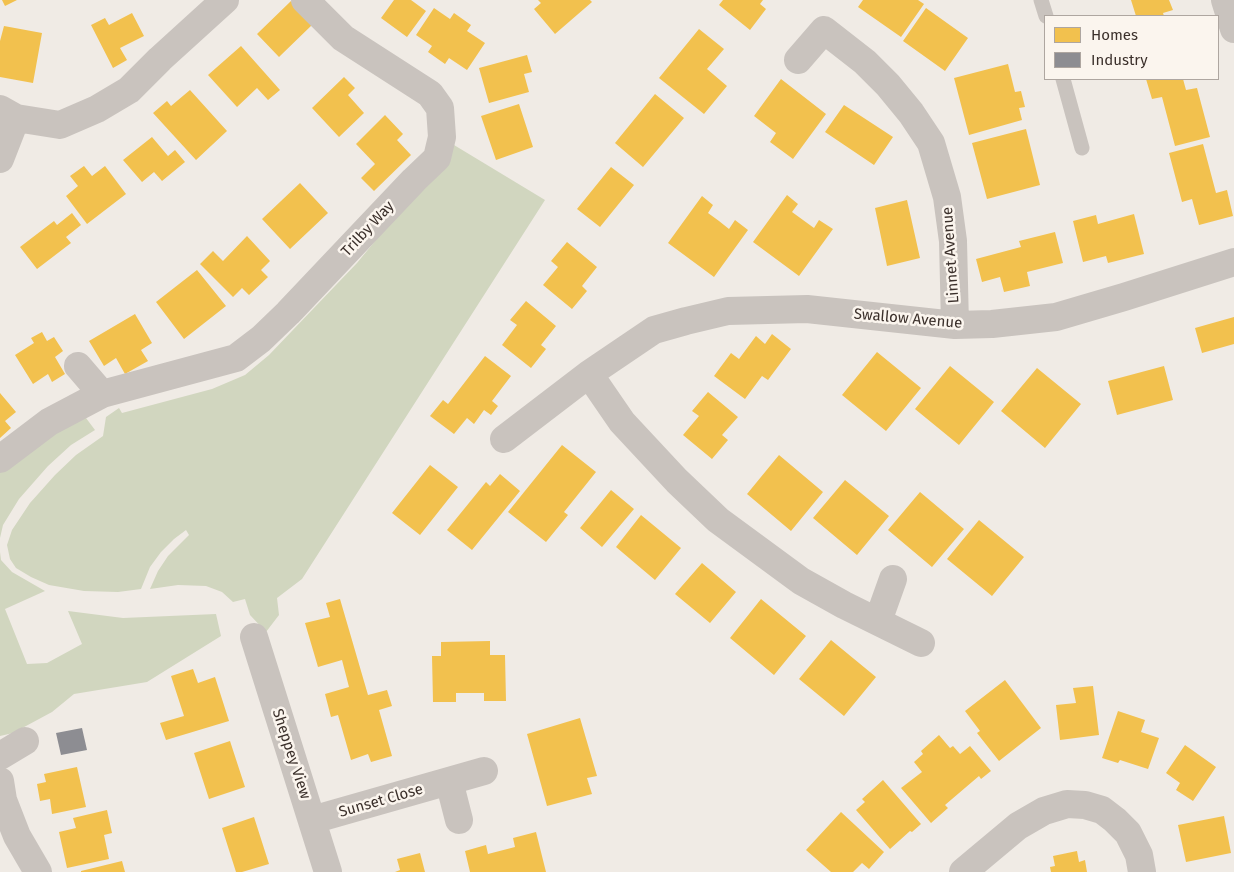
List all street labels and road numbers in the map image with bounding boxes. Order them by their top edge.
street label: Trilby Way [338,198,398,260]
street label: Linnet Avenue [939,206,963,304]
street label: Swallow Avenue [853,305,963,333]
street label: Sheppey View [268,707,314,801]
street label: Sunset Close [337,780,425,822]

